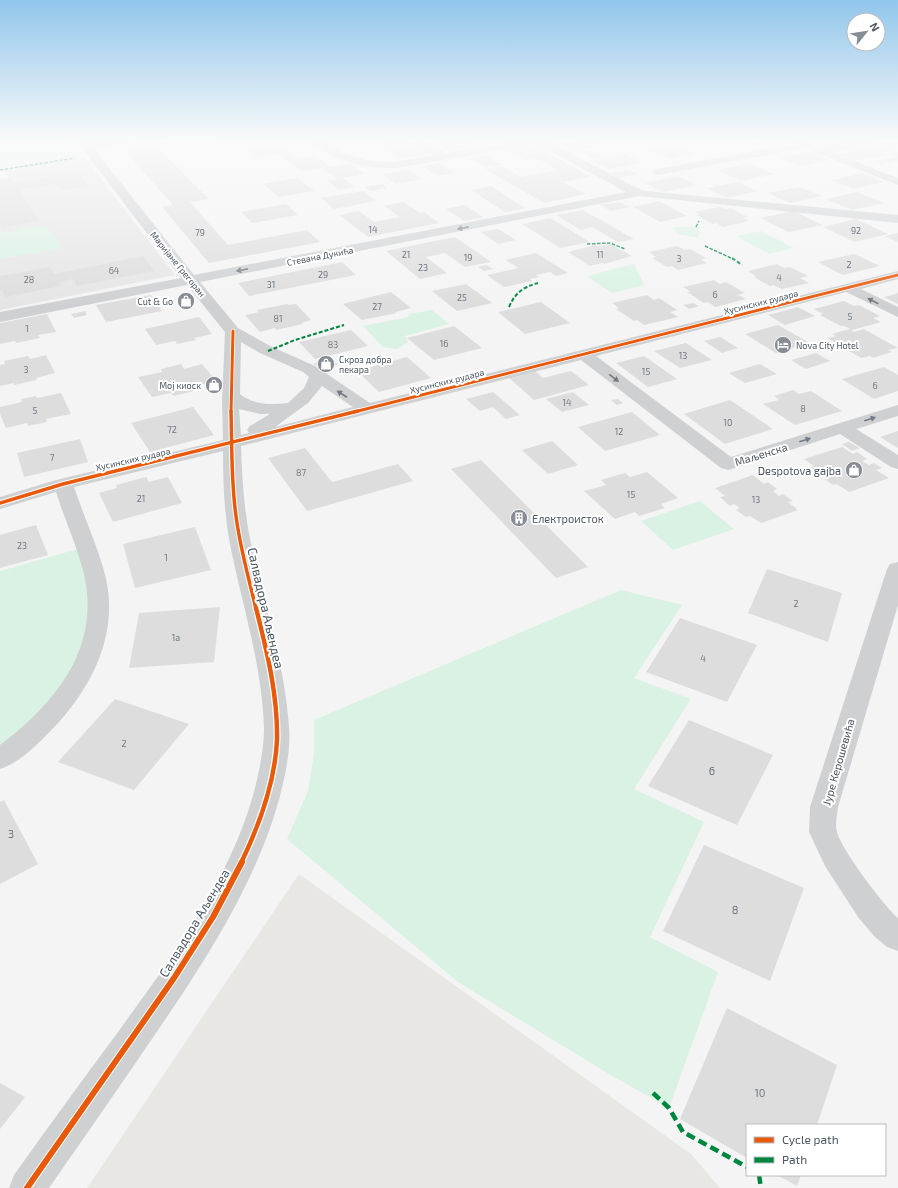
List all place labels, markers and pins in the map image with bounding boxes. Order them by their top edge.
shop icon: Cut & Go [176,291,196,311]
place label: Cut & Go [138,296,173,307]
hotel icon: Nova City Hotel [773,335,793,355]
place label: Nova City Hotel [796,340,859,351]
shop icon: Скроз добра пекара [316,354,336,374]
place label: Скроз добра пекара [339,354,392,375]
shop icon: Мој киоск [204,375,224,395]
place label: Мој киоск [159,380,201,391]
shop icon: Despotova gajba [844,460,864,480]
place label: Despotova gajba [758,464,841,478]
building icon: Електроисток [509,508,529,528]
place label: Електроисток [532,512,604,525]

